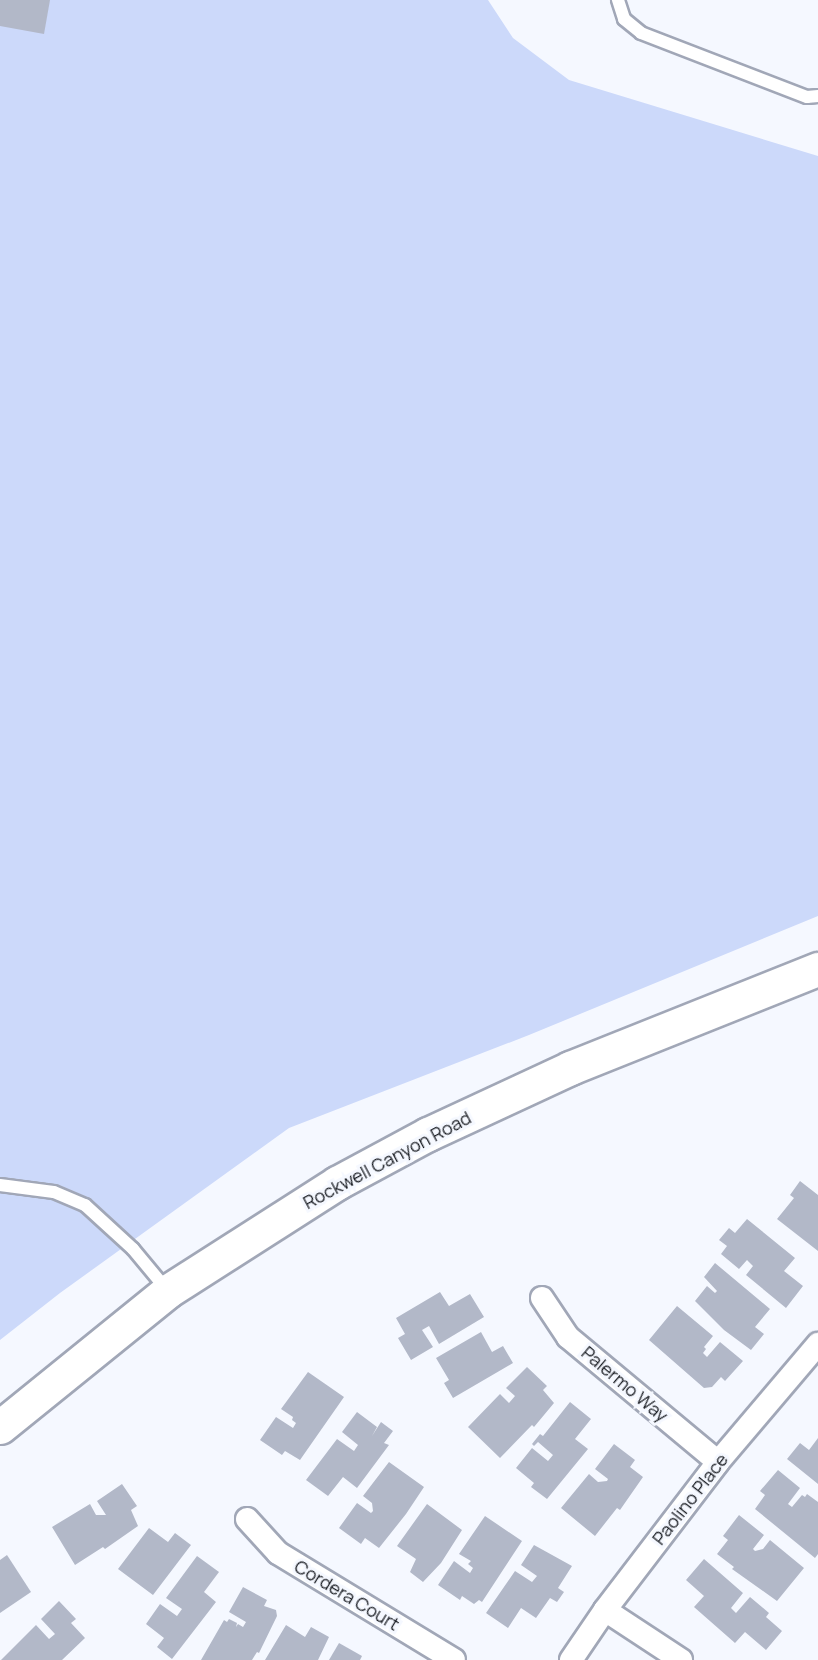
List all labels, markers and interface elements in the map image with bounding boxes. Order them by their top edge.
street label: Rockwell Canyon Road [299,1107,475,1213]
street label: Palermo Way [577,1342,673,1426]
street label: Paolino Place [648,1449,732,1549]
street label: Cordera Court [291,1555,403,1635]

